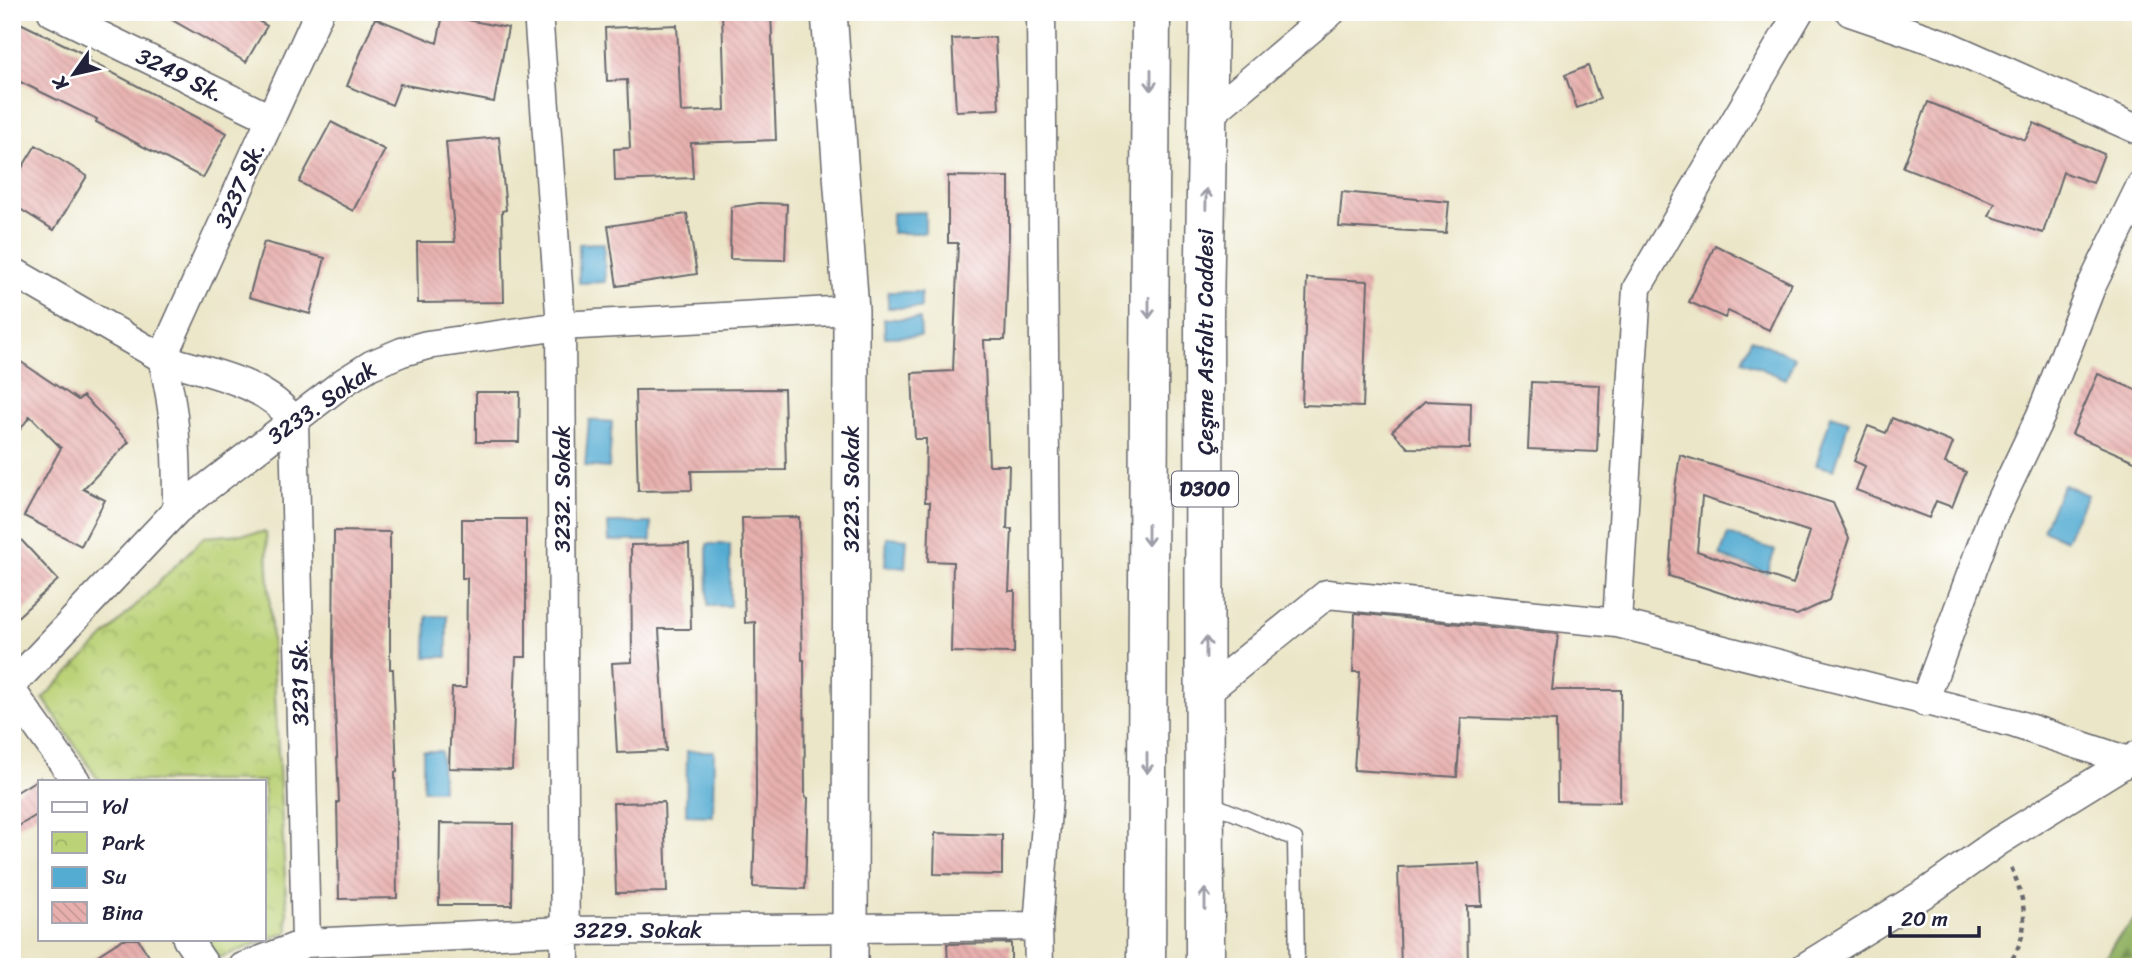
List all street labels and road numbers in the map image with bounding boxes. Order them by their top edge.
street label: 3249 Sk. [129,36,231,114]
street label: 3237 Sk. [203,135,277,235]
street label: Çeşme Asfaltı Caddesi [1185,228,1226,455]
street label: 3233. Sokak [259,350,385,456]
street label: 3232. Sokak [542,426,583,552]
street label: 3223. Sokak [831,426,872,552]
road number: D300 [1172,472,1238,506]
street label: 3231 Sk. [279,638,321,726]
street label: 3229. Sokak [574,910,702,951]

